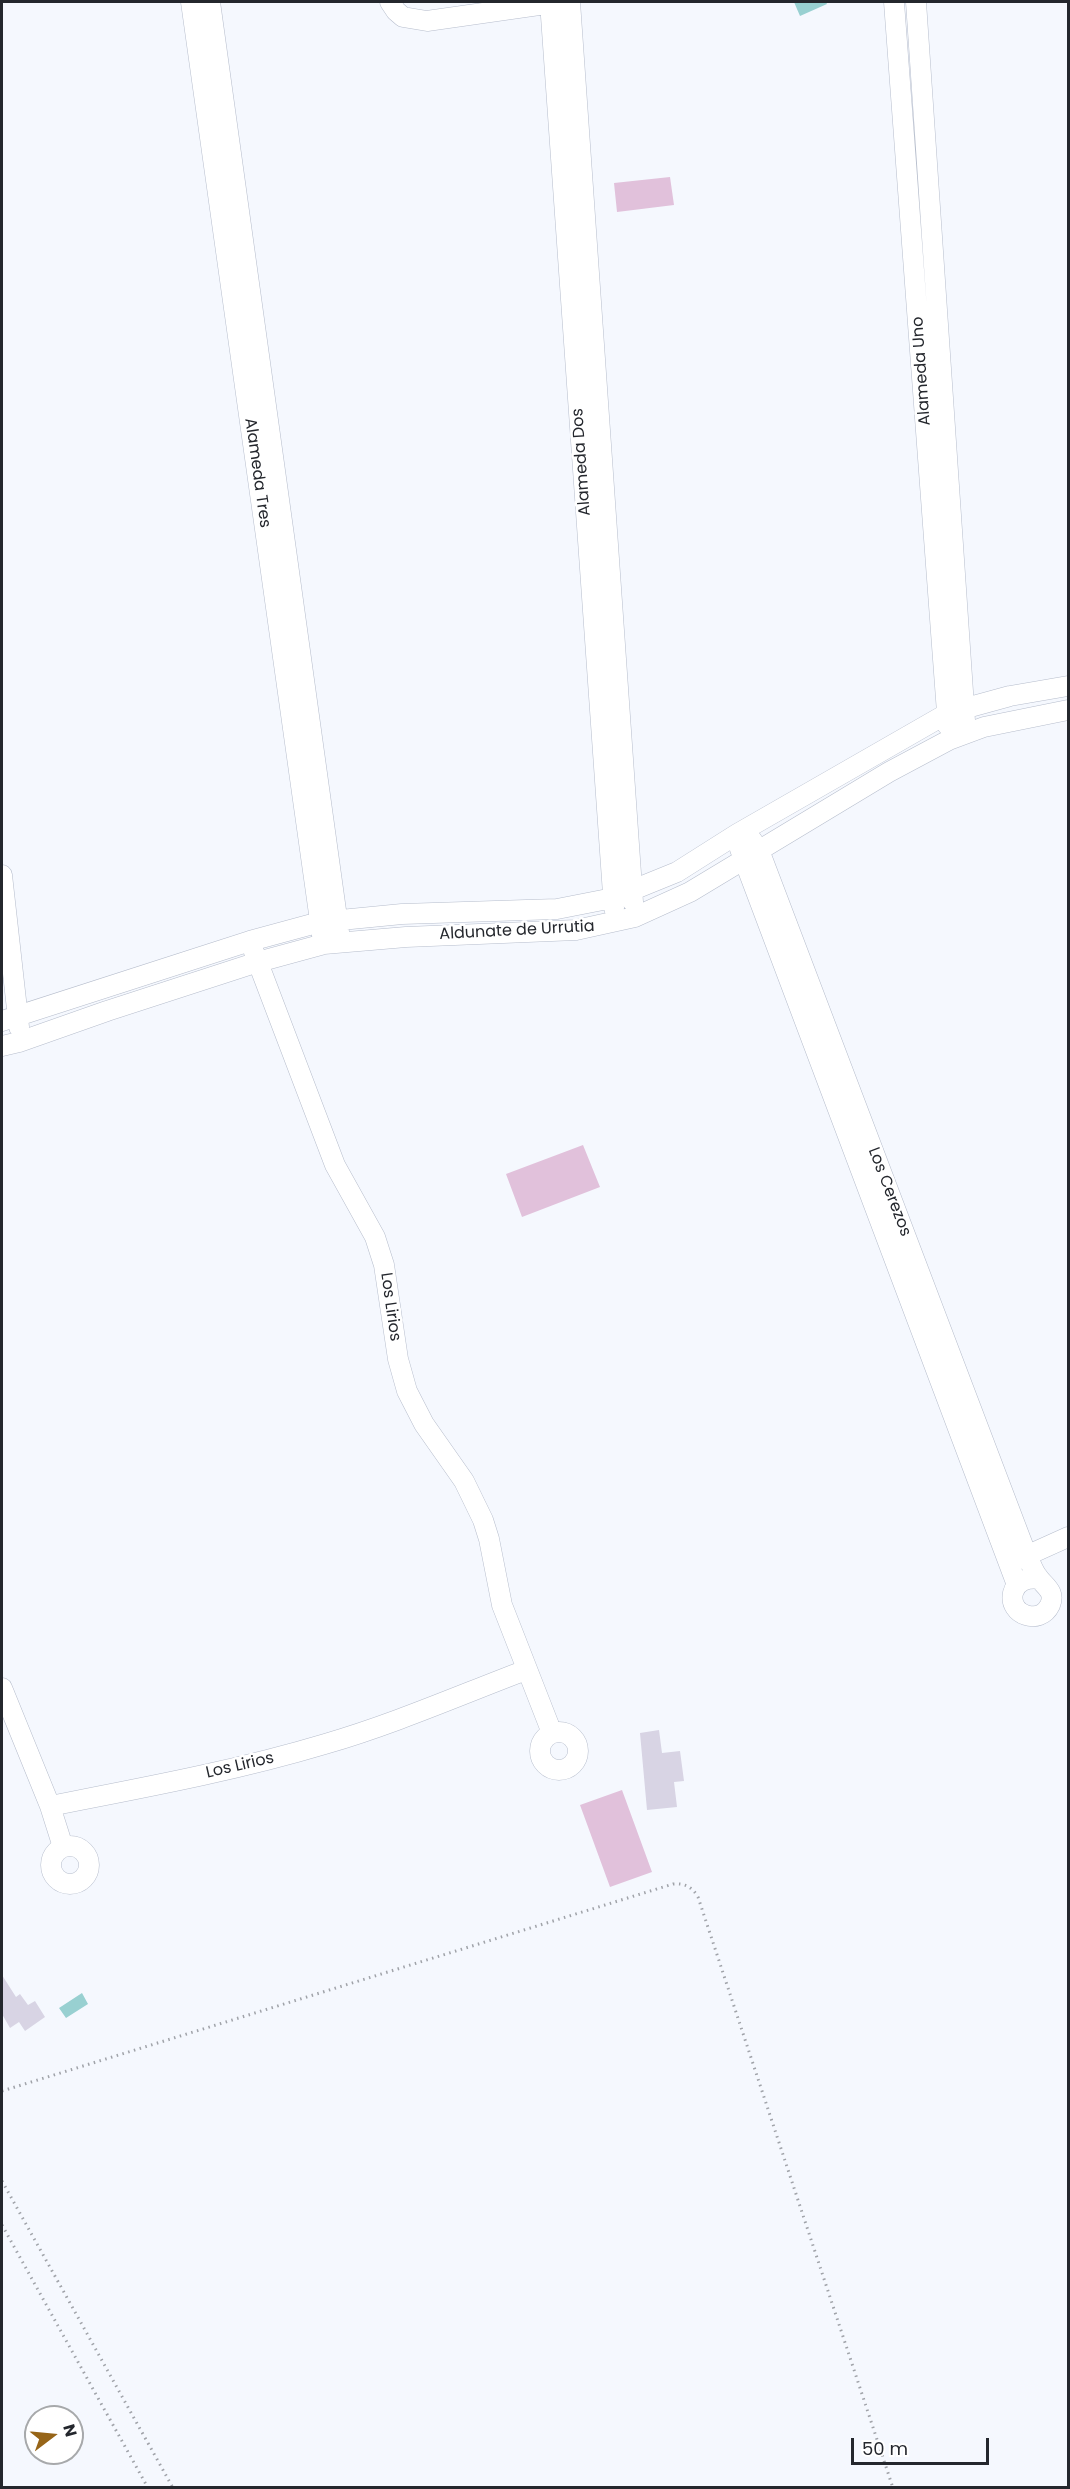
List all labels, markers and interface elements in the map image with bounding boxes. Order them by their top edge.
street label: Alameda Uno [909,316,935,426]
street label: Alameda Dos [569,408,595,516]
street label: Alameda Tres [240,417,274,529]
street label: Aldunate de Urrutia [439,917,595,945]
street label: Los Cerezos [863,1145,915,1239]
street label: Los Lirios [376,1271,404,1343]
street label: Los Lirios [204,1749,276,1783]
north arrow [24,2405,84,2465]
text: N [57,2421,83,2439]
scale bar [854,2426,992,2464]
text: 50 m [862,2436,908,2461]

